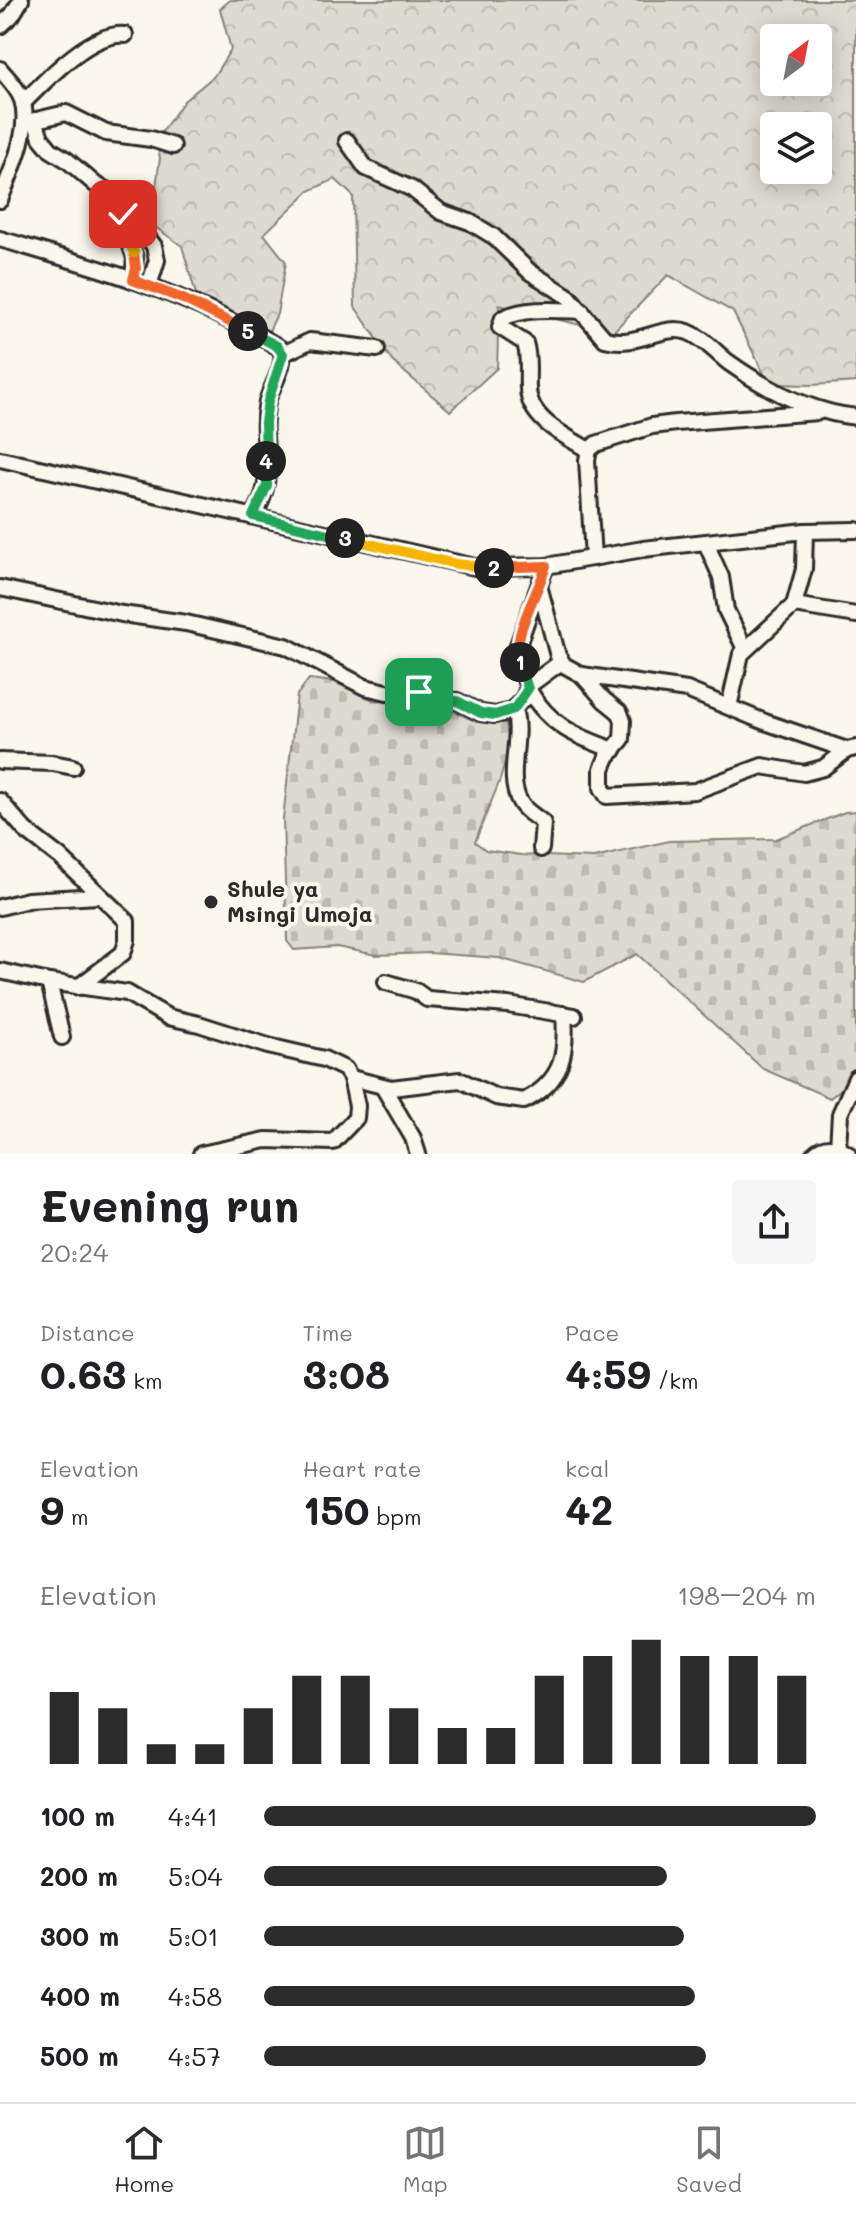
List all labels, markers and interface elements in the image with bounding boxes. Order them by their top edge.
north arrow [760,24,832,96]
map controls [760,24,832,184]
button: layers [760,112,832,184]
pin [89,180,157,248]
icon: check [101,192,145,236]
pin: 5 [228,311,268,351]
text: 5 [242,316,254,345]
pin: 4 [246,441,286,481]
text: 4 [259,446,273,475]
pin: 3 [325,518,365,558]
text: 3 [338,523,352,552]
pin: 2 [474,548,514,588]
text: 2 [488,553,500,582]
pin: 1 [500,642,540,682]
text: 1 [515,647,525,676]
pin [385,658,453,726]
icon: arrive [397,670,441,714]
place label: Shule ya Msingi Umoja [227,874,373,928]
marker: Shule ya Msingi Umoja [202,893,220,911]
text: Evening run [40,1176,299,1233]
button: share [732,1180,816,1264]
text: 20:24 [40,1235,108,1269]
text: Distance [40,1318,135,1347]
text: Time [303,1318,353,1347]
text: Pace [565,1318,619,1347]
text: 0.63 [40,1347,126,1399]
text: 3:08 [303,1347,390,1399]
text: 4:59 [565,1347,651,1399]
text: km [126,1366,163,1395]
text: /km [651,1366,699,1395]
text: Elevation [40,1454,139,1483]
text: Heart rate [303,1454,421,1483]
text: kcal [565,1454,609,1483]
text: 9 [40,1483,64,1535]
text: 150 [303,1483,369,1535]
text: 42 [565,1483,613,1535]
text: m [64,1502,89,1531]
text: bpm [369,1502,422,1531]
text: Elevation [40,1578,157,1612]
text: 198–204 m [677,1578,816,1612]
text: 100 m [40,1799,115,1833]
text: 4:41 [168,1799,218,1833]
text: 200 m [40,1859,118,1893]
text: 5:04 [168,1859,223,1893]
text: 300 m [40,1919,119,1953]
text: 5:01 [168,1919,219,1953]
text: 400 m [40,1979,120,2013]
text: 4:58 [168,1979,222,2013]
text: 500 m [40,2039,119,2073]
text: 4:57 [168,2039,221,2073]
tab: Home [114,2121,174,2198]
tab: Map [403,2121,448,2198]
tab: Saved [676,2121,742,2198]

